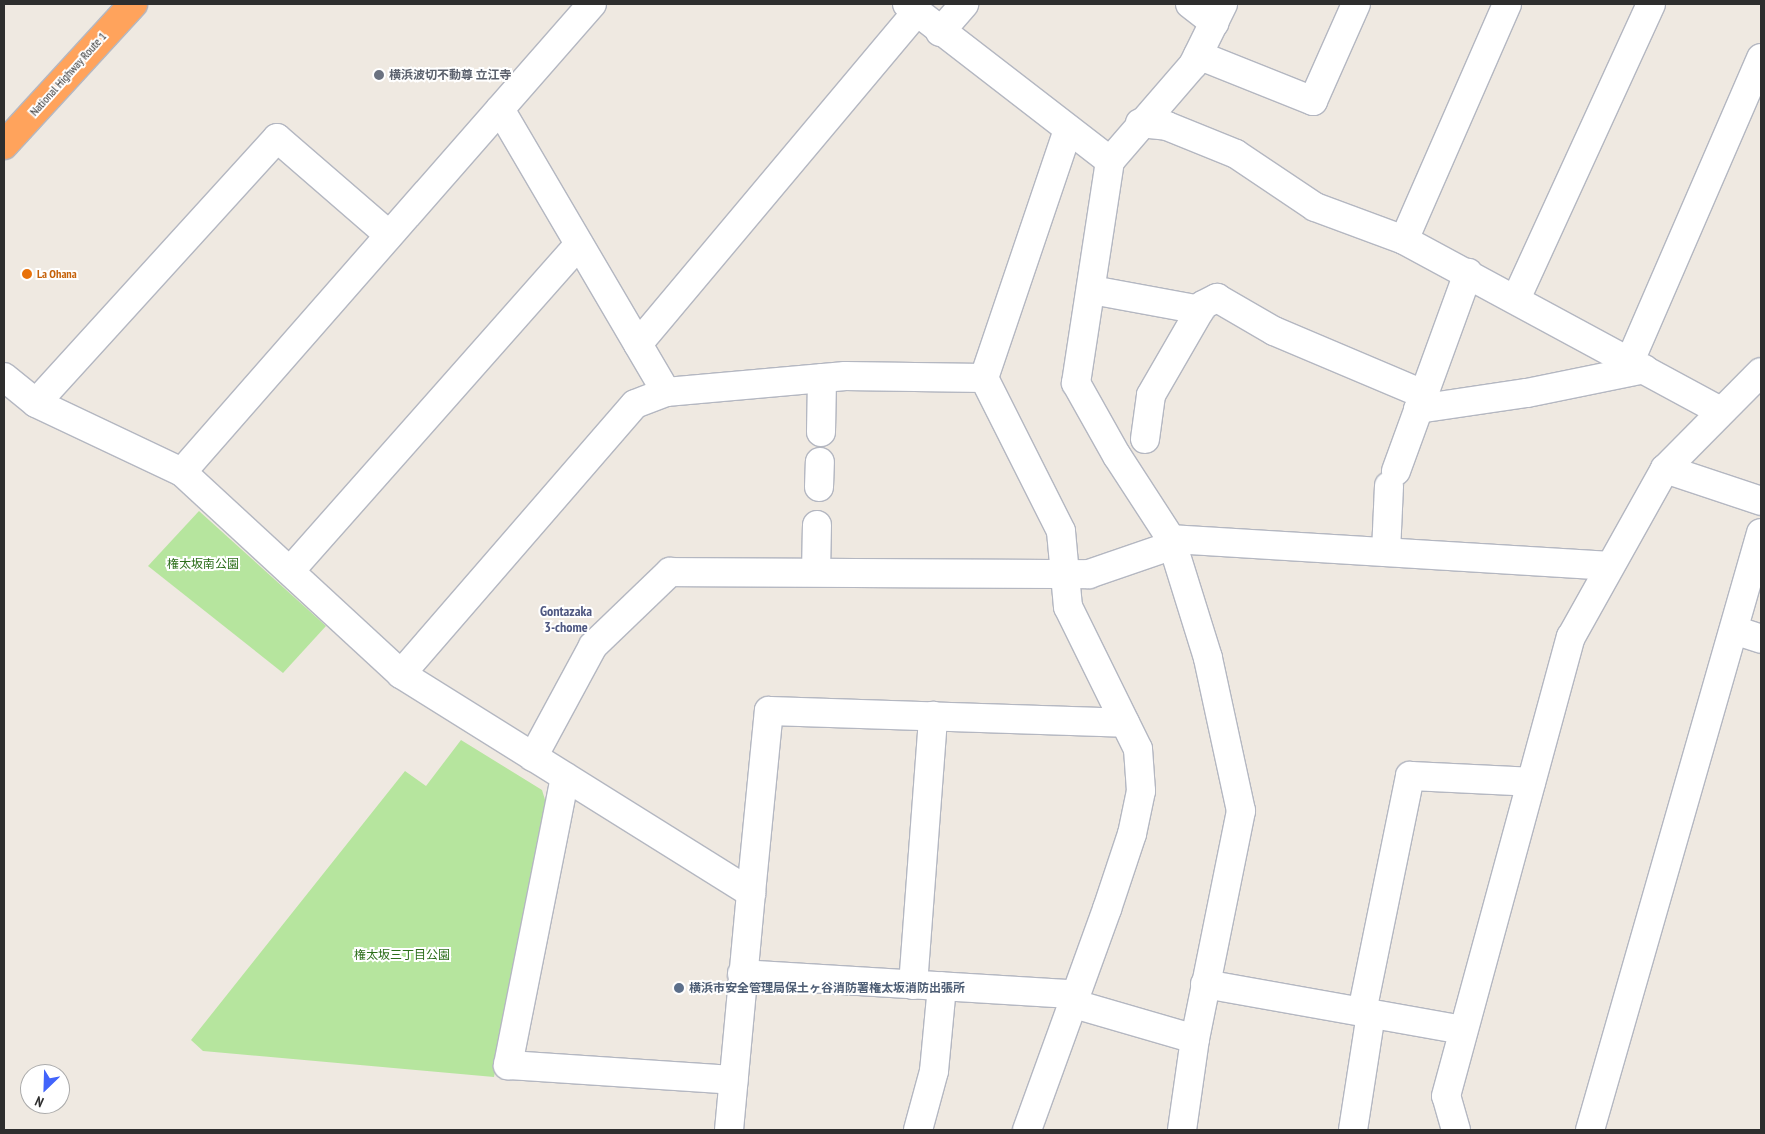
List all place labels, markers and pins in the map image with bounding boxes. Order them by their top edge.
place label: 横浜波切不動尊 立江寺 [389,68,511,82]
marker: 横浜波切不動尊 立江寺 [373,69,385,81]
place label: La Ohana [37,267,77,281]
marker: La Ohana [21,268,33,280]
place label: 横浜市安全管理局保土ヶ谷消防署権太坂消防出張所 [689,981,965,995]
marker: 横浜市安全管理局保土ヶ谷消防署権太坂消防出張所 [673,982,685,994]

